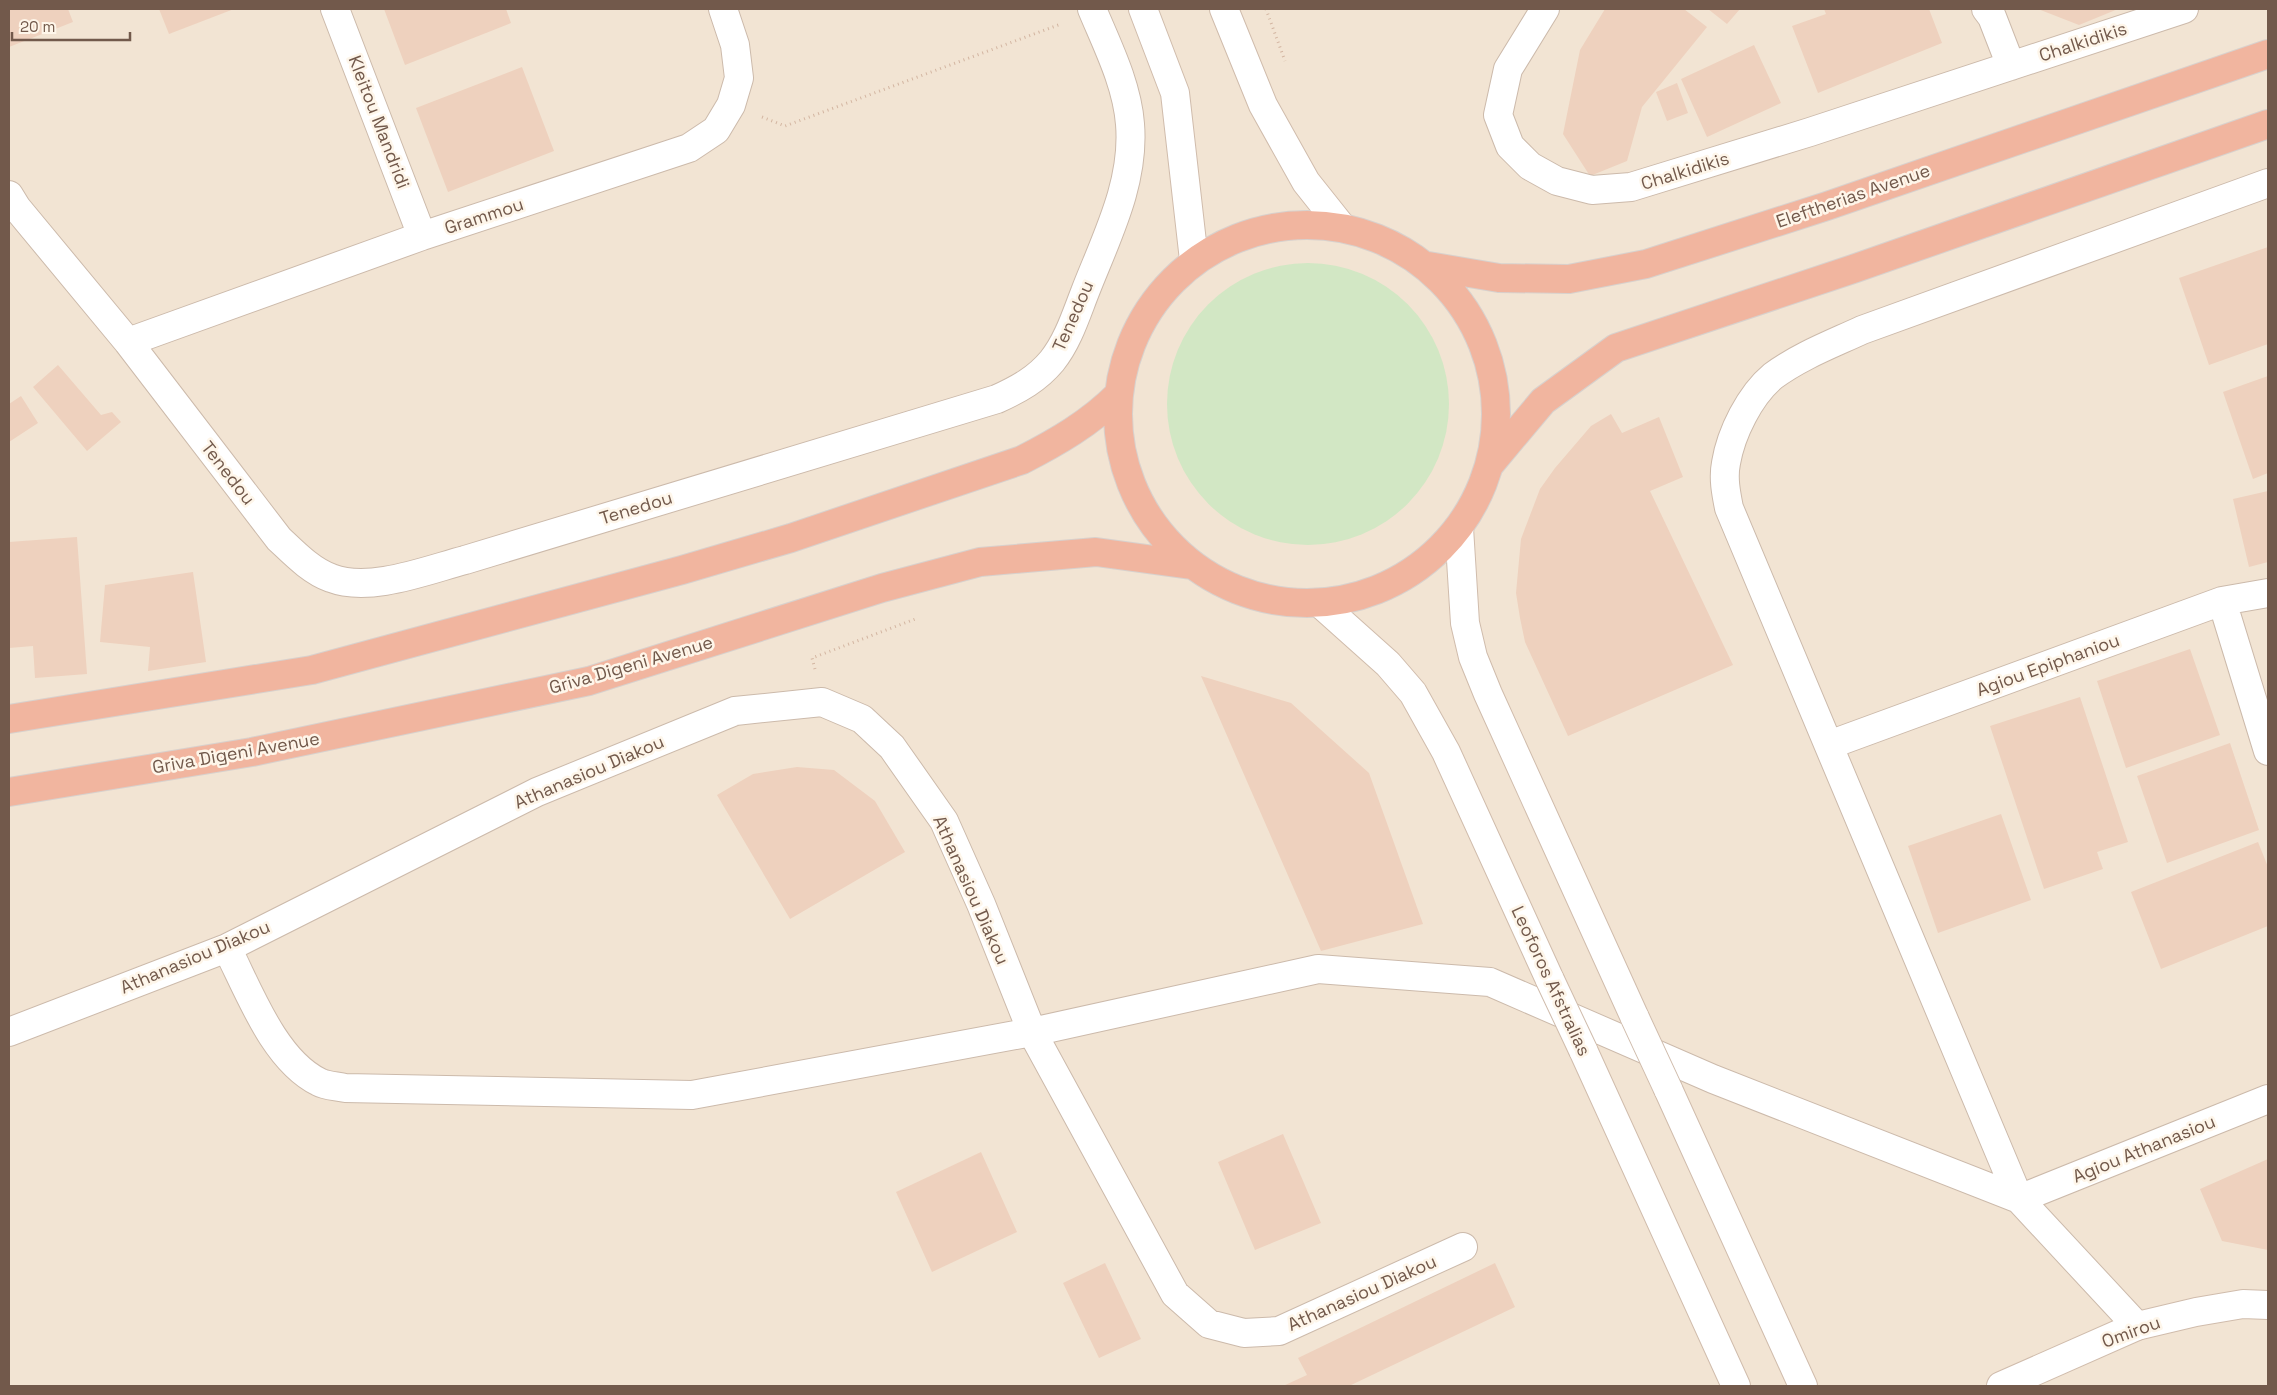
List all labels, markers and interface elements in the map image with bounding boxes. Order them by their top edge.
scale bar [12,10,130,42]
text: 20 m [20,17,55,36]
street label: Chalkidikis [2036,17,2130,67]
street label: Kleitou Mandridi [343,52,415,192]
street label: Chalkidikis [1638,146,1732,195]
street label: Eleftherias Avenue [1773,158,1933,233]
street label: Grammou [441,192,526,239]
street label: Tenedou [1047,277,1098,355]
street label: Tenedou [196,436,261,509]
street label: Tenedou [597,486,675,529]
street label: Agiou Epiphaniou [1973,628,2123,701]
street label: Griva Digeni Avenue [546,630,715,699]
street label: Griva Digeni Avenue [150,726,321,779]
street label: Athanasiou Diakou [510,730,667,814]
street label: Athanasiou Diakou [928,812,1015,968]
street label: Leoforos Afstralias [1507,902,1596,1060]
street label: Athanasiou Diakou [116,915,273,999]
street label: Agiou Athanasiou [2069,1109,2219,1188]
street label: Athanasiou Diakou [1284,1249,1440,1336]
street label: Omirou [2098,1310,2163,1353]

